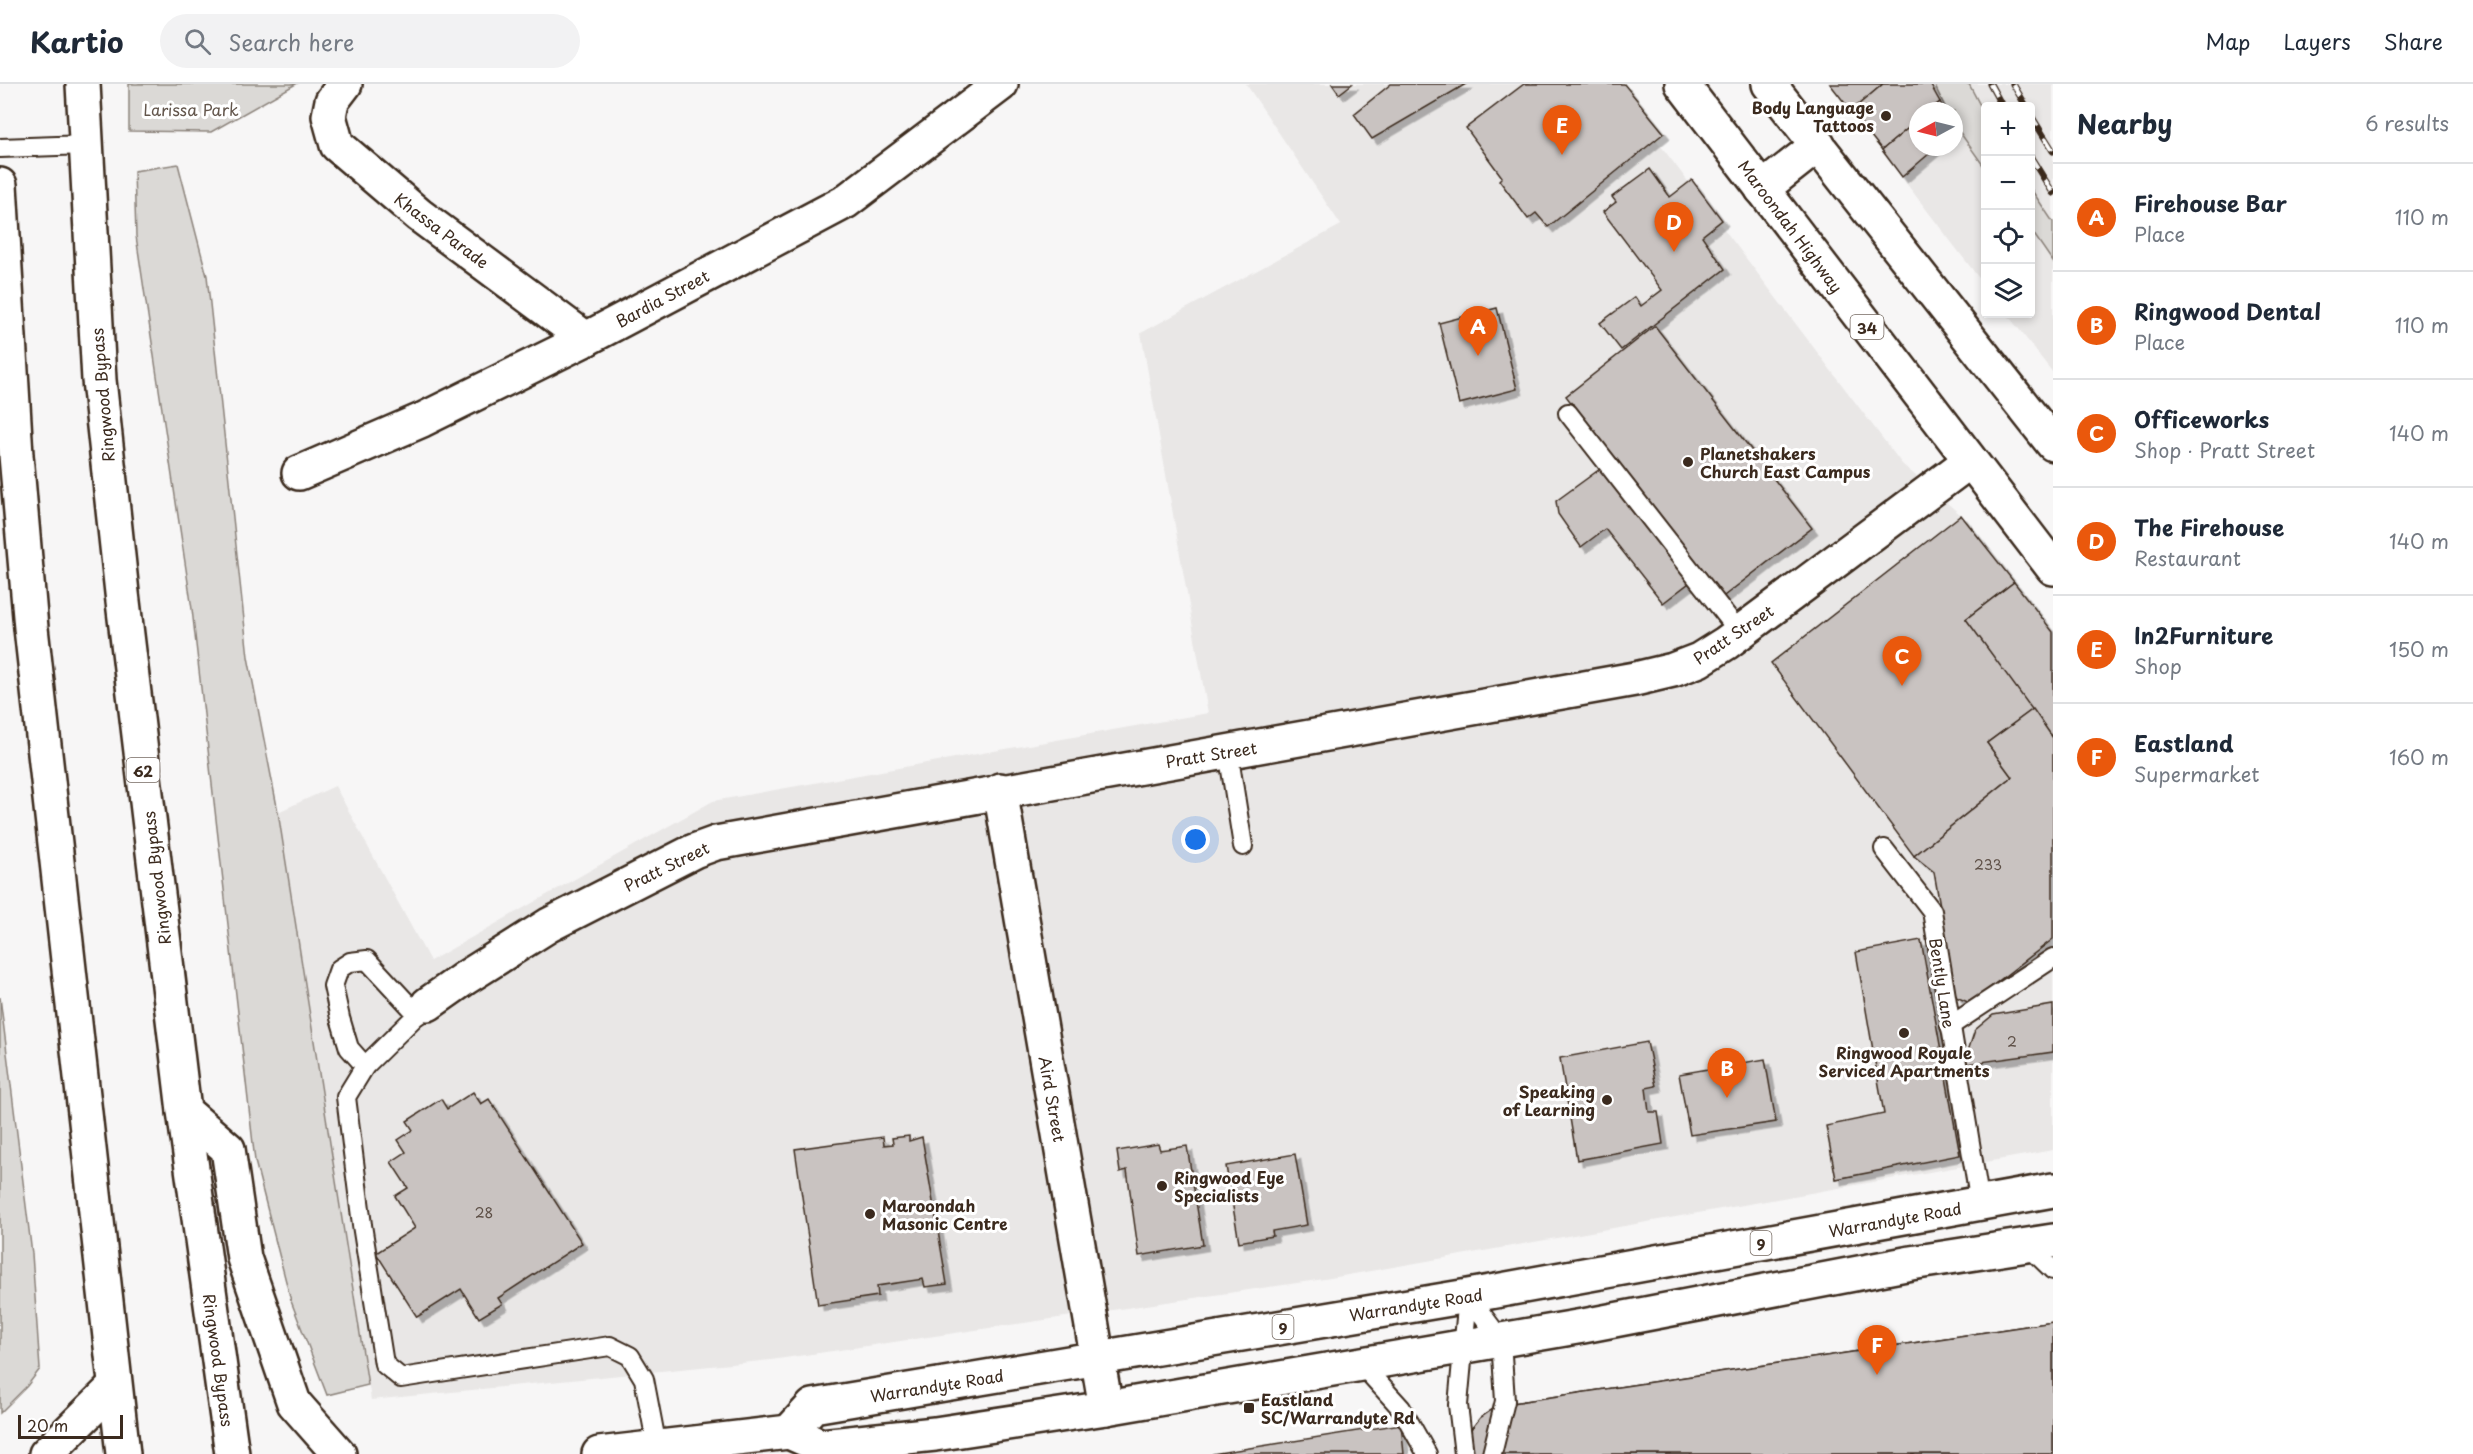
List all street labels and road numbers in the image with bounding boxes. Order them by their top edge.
street label: Maroondah Highway [1733,155,1849,297]
street label: Khassa Parade [390,186,494,274]
street label: Bardia Street [611,263,713,333]
road number: 34 [1850,315,1884,339]
street label: Ringwood Bypass [84,327,120,463]
street label: Pratt Street [1688,598,1778,670]
street label: Pratt Street [1164,735,1259,773]
road number: 62 [126,758,160,782]
street label: Ringwood Bypass [136,810,176,946]
street label: Pratt Street [619,835,713,897]
street label: Bently Lane [1924,936,1962,1030]
street label: Aird Street [1034,1054,1072,1144]
street label: Warrandyte Road [1827,1195,1963,1243]
road number: 9 [1750,1231,1772,1255]
street label: Warrandyte Road [1348,1282,1484,1326]
street label: Ringwood Bypass [198,1292,240,1428]
road number: 9 [1272,1315,1294,1339]
street label: Warrandyte Road [869,1363,1005,1407]

